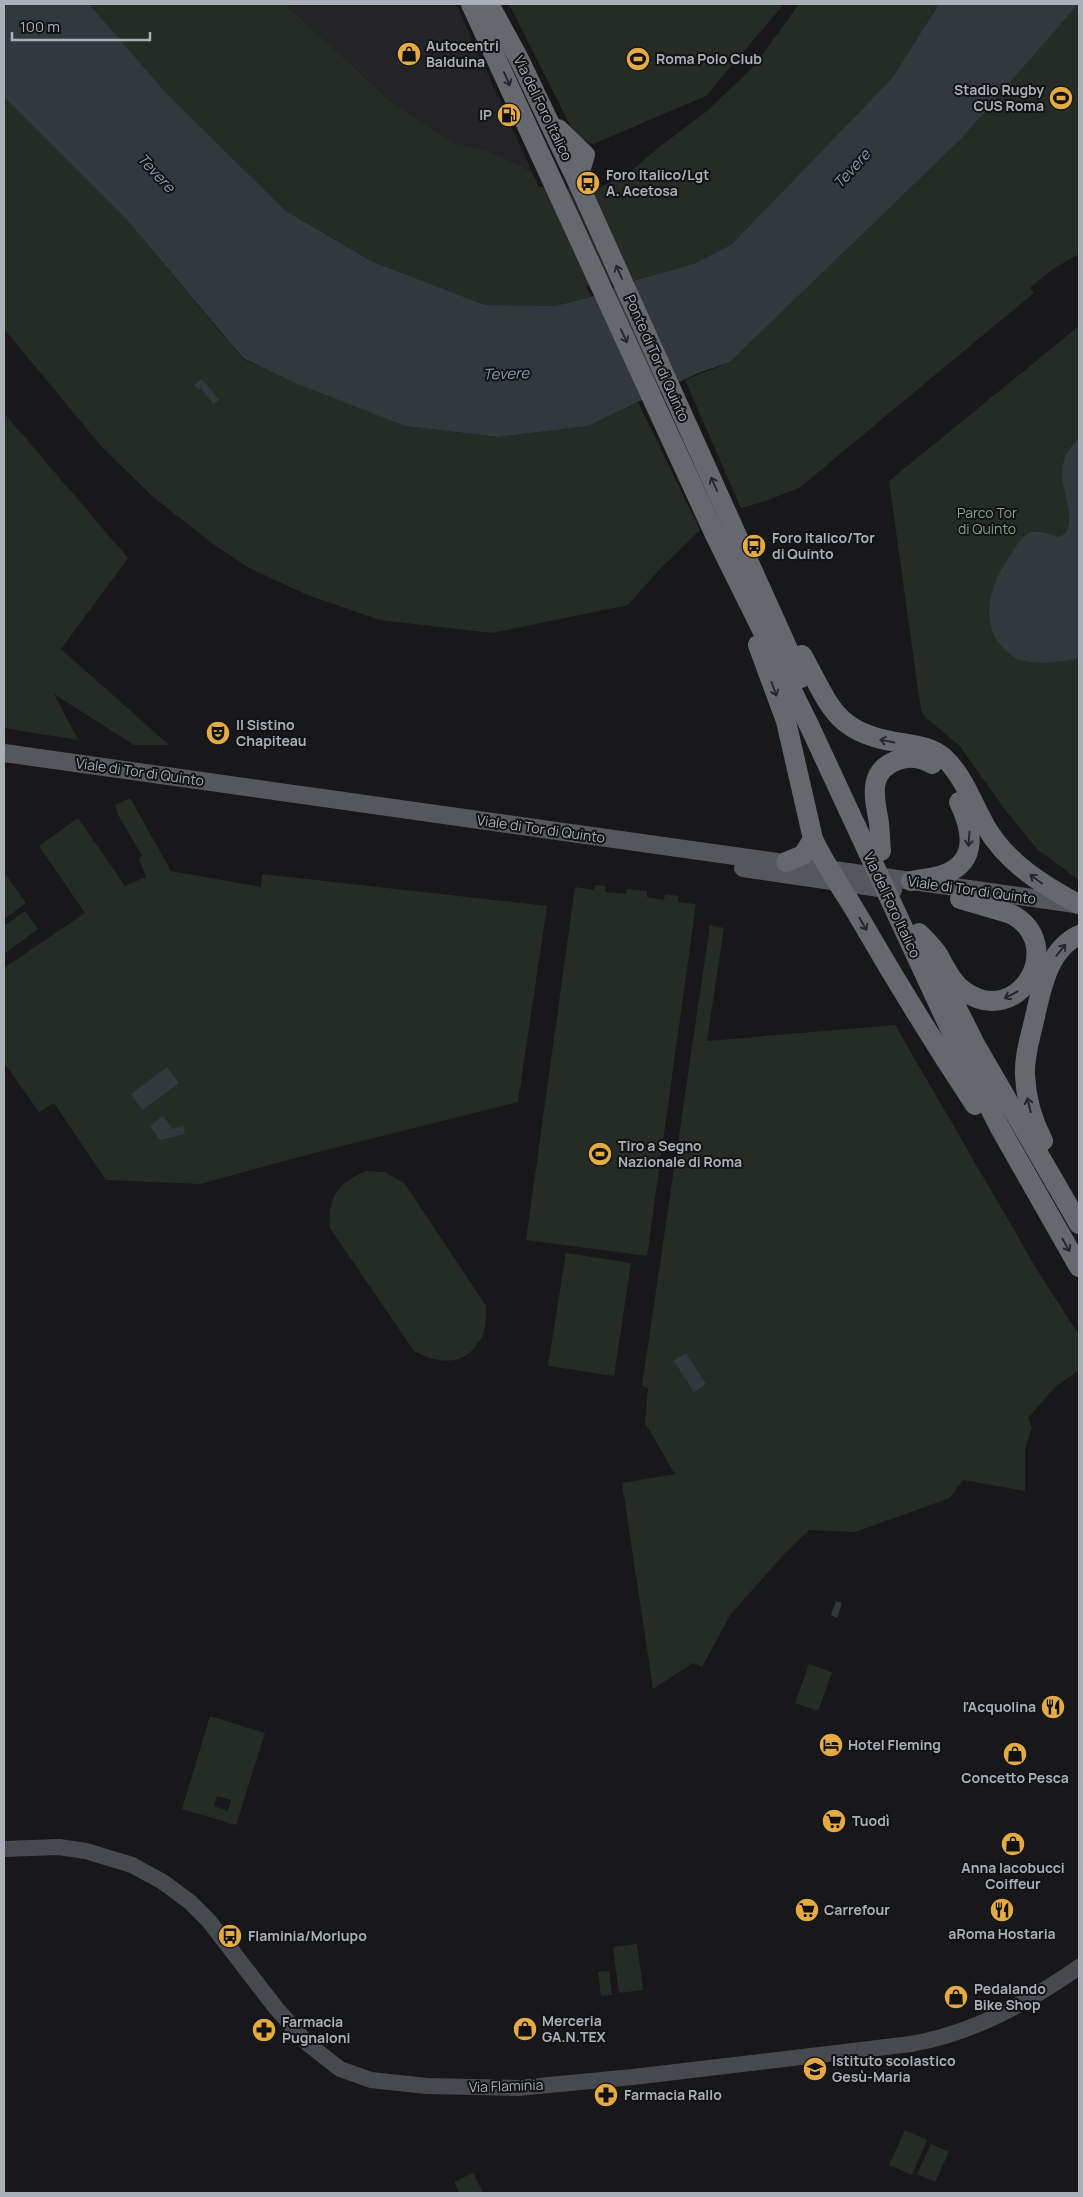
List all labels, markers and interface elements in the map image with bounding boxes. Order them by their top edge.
scale bar [12,10,150,42]
text: 100 m [20,16,60,37]
place label: Autocentri Balduina [426,36,499,71]
shop icon: Autocentri Balduina [396,41,422,67]
sports icon: Roma Polo Club [625,46,651,72]
place label: Roma Polo Club [656,49,762,68]
street label: Via del Foro Italico [510,52,577,163]
one-way arrow [503,71,513,86]
place label: Stadio Rugby CUS Roma [954,80,1044,115]
sports icon: Stadio Rugby CUS Roma [1048,85,1074,111]
fuel station icon: IP [496,102,522,128]
place label: IP [479,105,492,124]
water label: Tevere [828,144,876,193]
water label: Tevere [133,149,181,198]
place label: Foro Italico/Lgt A. Acetosa [606,165,709,200]
bus stop icon: Foro Italico/Lgt A. Acetosa [575,170,601,196]
one-way arrow [613,265,623,280]
street label: Ponte di Tor di Quinto [621,291,694,424]
one-way arrow [619,328,629,343]
water label: Tevere [482,362,531,385]
one-way arrow [709,477,719,492]
park label: Parco Tor di Quinto [957,503,1017,538]
place label: Foro Italico/Tor di Quinto [772,528,875,563]
bus stop icon: Foro Italico/Tor di Quinto [741,533,767,559]
one-way arrow [770,681,779,696]
place label: Il Sistino Chapiteau [236,715,307,750]
theatre icon: Il Sistino Chapiteau [205,720,231,746]
one-way arrow [879,735,895,745]
street label: Viale di Tor di Quinto [75,753,205,790]
street label: Viale di Tor di Quinto [476,810,606,847]
one-way arrow [965,830,974,846]
street label: Via del Foro Italico [860,849,925,961]
street label: Viale di Tor di Quinto [907,871,1037,908]
one-way arrow [1030,874,1043,885]
one-way arrow [859,917,869,931]
one-way arrow [1056,943,1067,956]
one-way arrow [1004,991,1019,1000]
one-way arrow [1024,1097,1033,1113]
place label: Tiro a Segno Nazionale di Roma [618,1136,742,1171]
sports icon: Tiro a Segno Nazionale di Roma [587,1141,613,1167]
one-way arrow [1061,1237,1071,1252]
restaurant icon: l'Acquolina [1040,1694,1066,1720]
place label: l'Acquolina [963,1697,1036,1716]
hotel icon: Hotel Fleming [818,1732,844,1758]
place label: Hotel Fleming [848,1735,941,1754]
shop icon: Concetto Pesca [1002,1741,1028,1767]
place label: Concetto Pesca [961,1768,1069,1787]
supermarket icon: Tuodì [821,1808,847,1834]
place label: Tuodì [852,1811,890,1830]
shop icon: Anna Iacobucci Coiffeur [1000,1831,1026,1857]
place label: Anna Iacobucci Coiffeur [961,1858,1065,1893]
supermarket icon: Carrefour [794,1897,820,1923]
restaurant icon: aRoma Hostaria [989,1897,1015,1923]
place label: Carrefour [824,1900,890,1919]
bus stop icon: Flaminia/Morlupo [217,1923,243,1949]
place label: aRoma Hostaria [948,1924,1056,1943]
place label: Flaminia/Morlupo [248,1926,367,1945]
place label: Pedalando Bike Shop [974,1979,1046,2014]
shop icon: Pedalando Bike Shop [943,1984,969,2010]
place label: Merceria GA.N.TEX [542,2011,607,2046]
place label: Farmacia Pugnaloni [282,2012,350,2047]
shop icon: Merceria GA.N.TEX [512,2016,538,2042]
pharmacy icon: Farmacia Pugnaloni [251,2017,277,2043]
place label: Istituto scolastico Gesù-Maria [832,2051,956,2086]
school or university icon: Istituto scolastico Gesù-Maria [802,2056,828,2082]
street label: Via Flaminia [468,2075,544,2096]
pharmacy icon: Farmacia Rallo [593,2082,619,2108]
place label: Farmacia Rallo [624,2085,722,2104]

